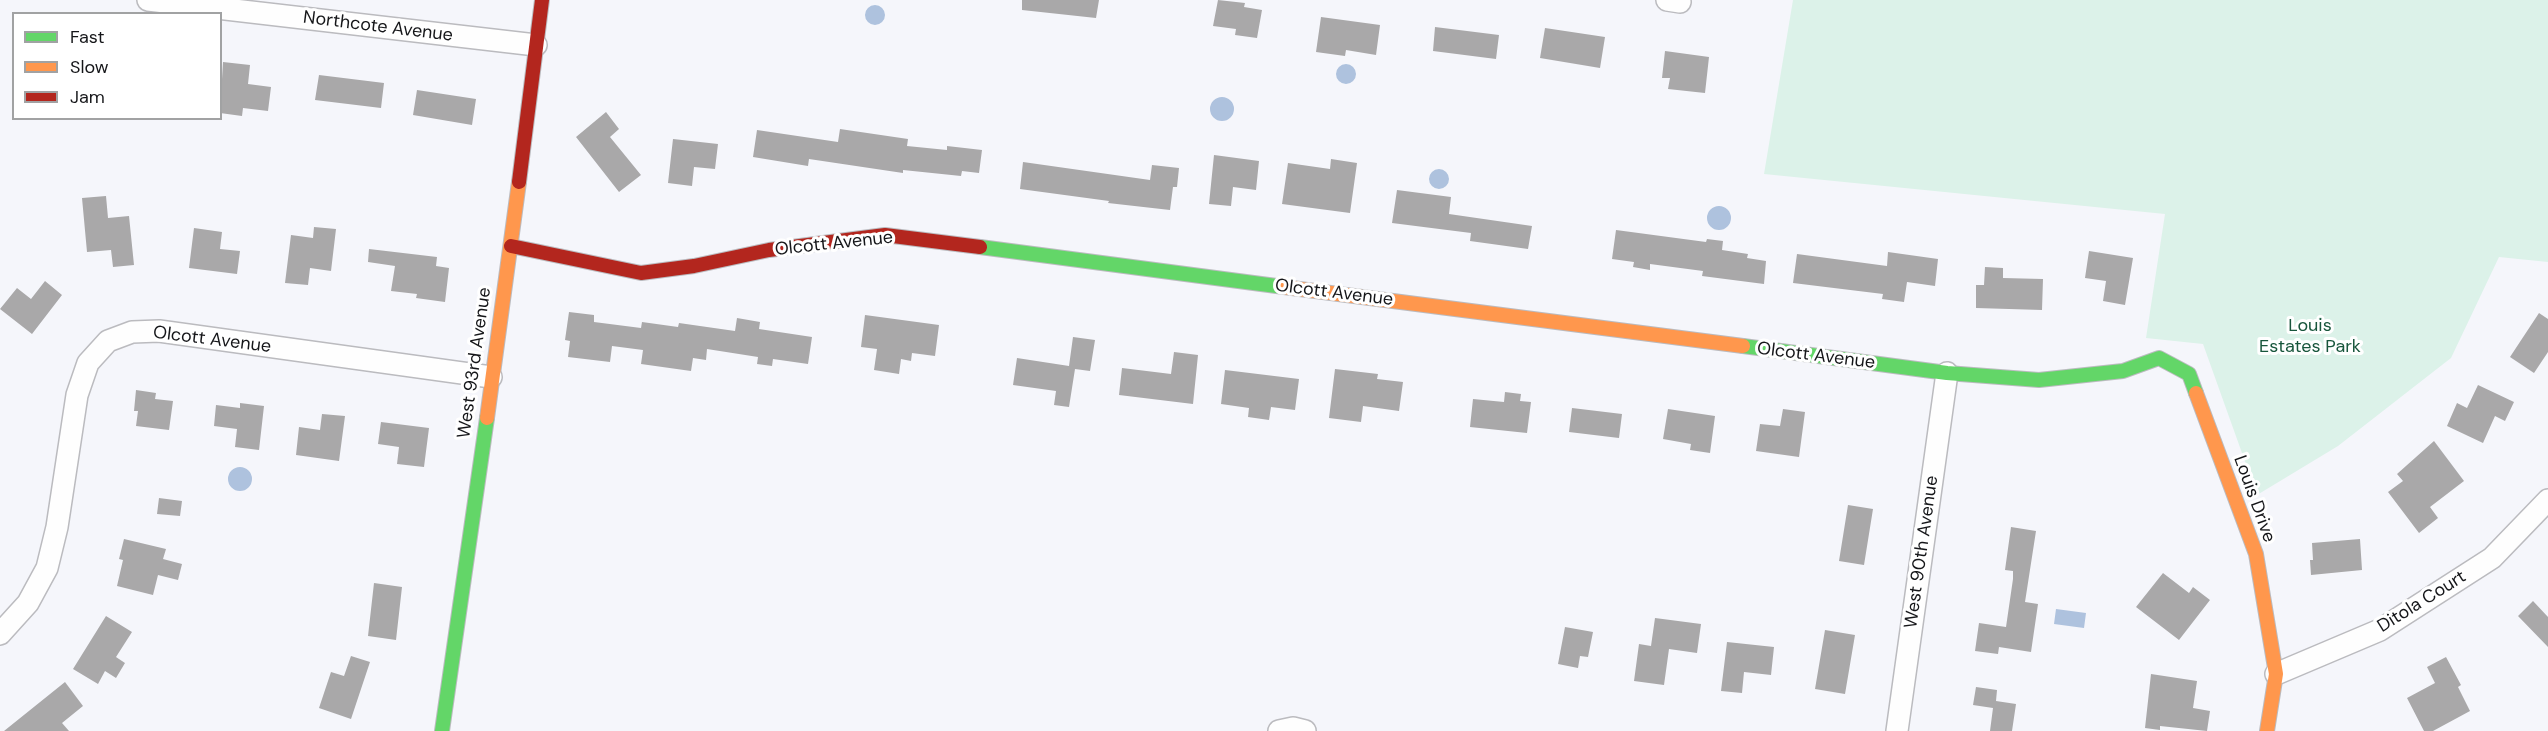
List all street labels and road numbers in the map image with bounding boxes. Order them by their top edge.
street label: Northcote Avenue [302,7,454,47]
street label: Olcott Avenue [774,227,894,261]
street label: Olcott Avenue [1274,275,1394,311]
street label: West 93rd Avenue [454,286,496,440]
street label: Olcott Avenue [152,322,272,358]
street label: Olcott Avenue [1756,338,1876,374]
street label: Louis Drive [2228,453,2280,545]
street label: West 90th Avenue [1901,474,1943,630]
street label: Ditola Court [2374,566,2470,638]

